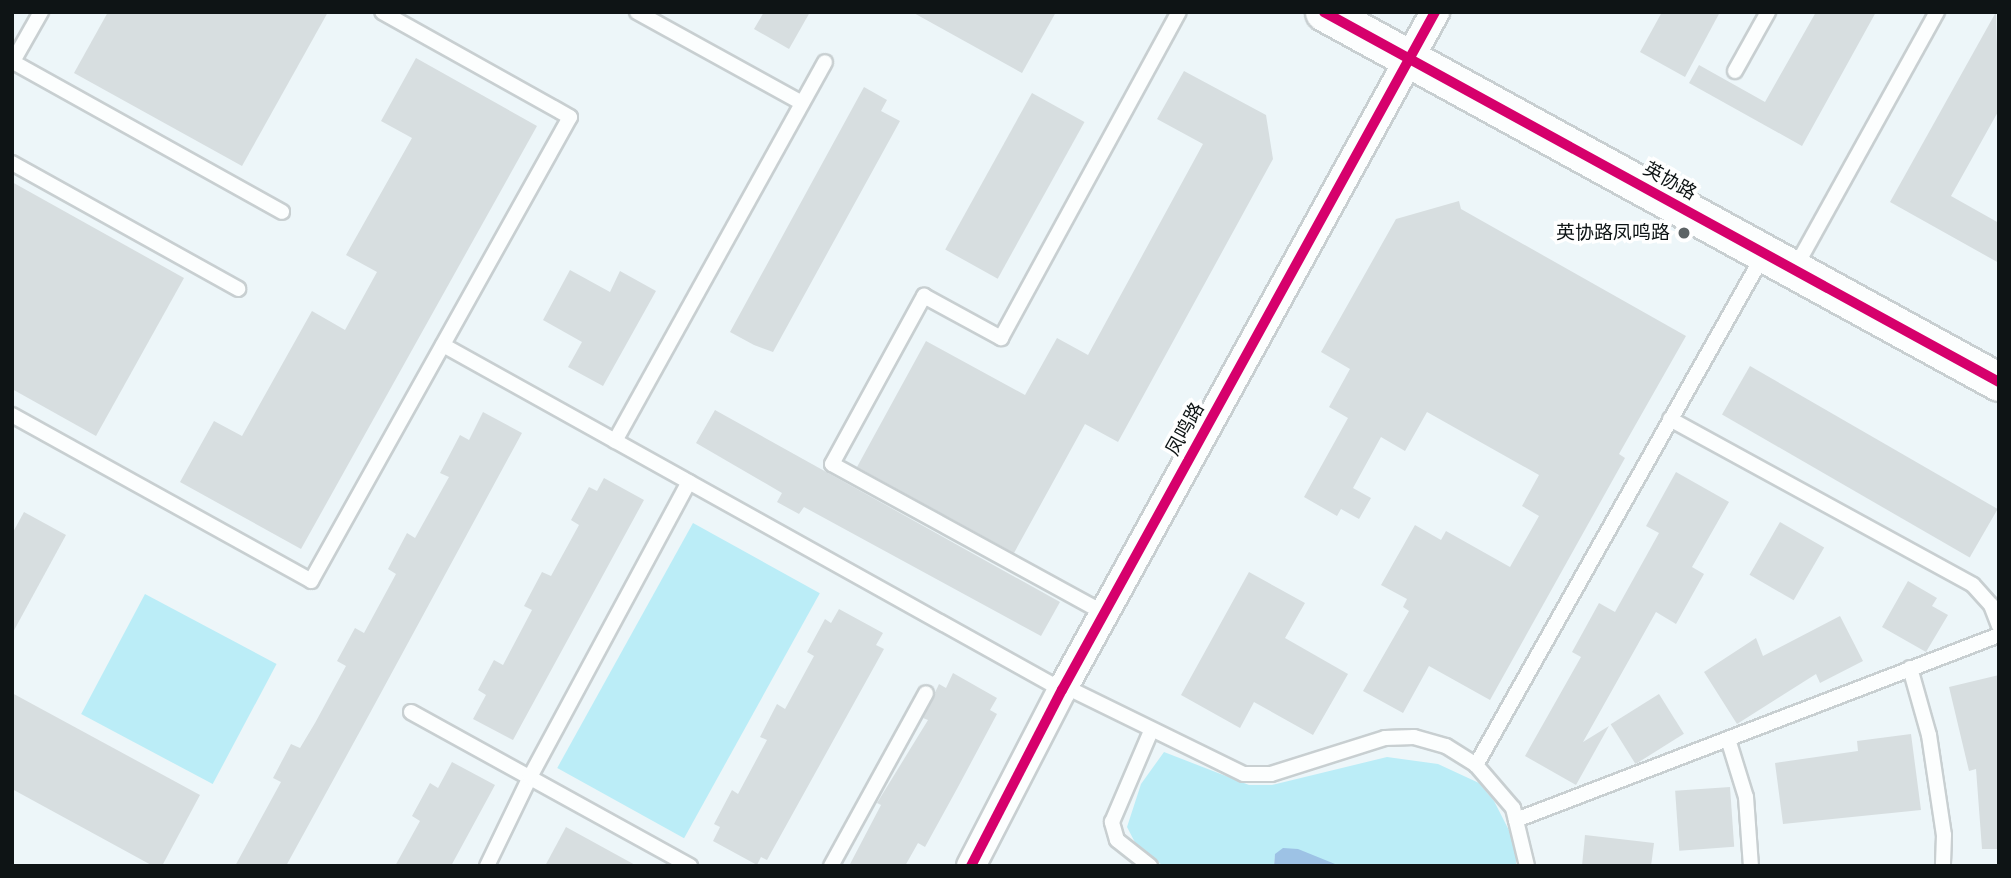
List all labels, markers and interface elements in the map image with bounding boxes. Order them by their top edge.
street label: 英协路 [1640,157,1700,205]
place label: 英协路凤鸣路 [1556,222,1670,244]
marker: 英协路凤鸣路 [1676,225,1692,241]
street label: 凤鸣路 [1161,399,1209,459]

